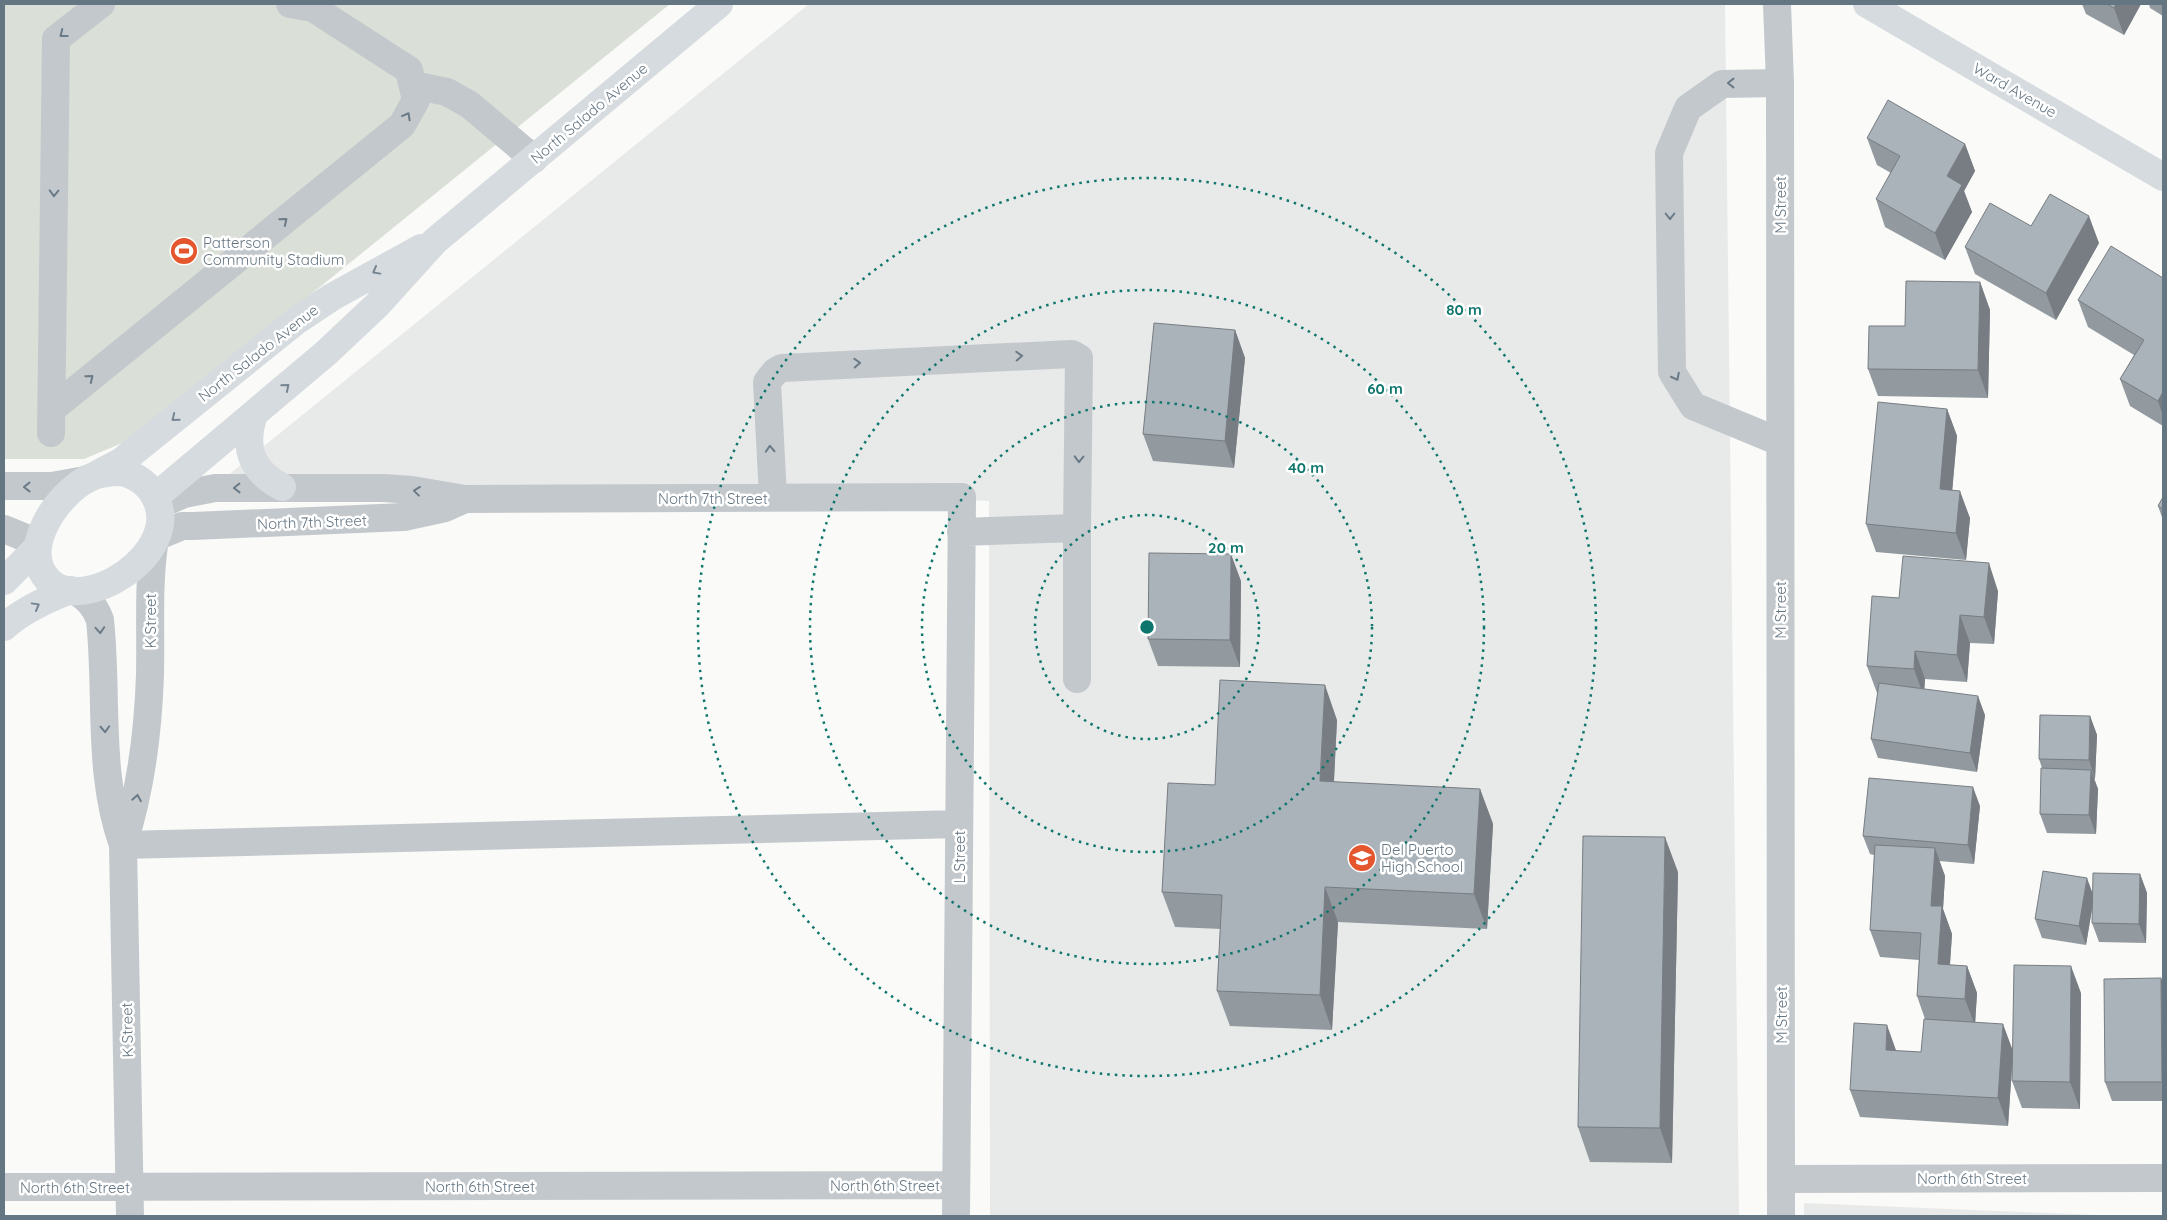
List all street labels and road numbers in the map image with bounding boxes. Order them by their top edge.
street label: North Salado Avenue [527,58,651,168]
street label: Ward Avenue [1970,58,2060,122]
street label: M Street [1771,176,1790,234]
street label: North Salado Avenue [194,300,322,406]
street label: North 7th Street [658,489,768,508]
street label: North 7th Street [257,511,367,533]
street label: M Street [1771,581,1790,639]
street label: K Street [141,593,160,649]
street label: L Street [950,830,969,884]
street label: M Street [1772,986,1791,1044]
street label: K Street [117,1002,137,1058]
street label: North 6th Street [1917,1169,2027,1188]
street label: North 6th Street [830,1176,940,1195]
street label: North 6th Street [425,1177,535,1196]
street label: North 6th Street [20,1178,130,1197]

